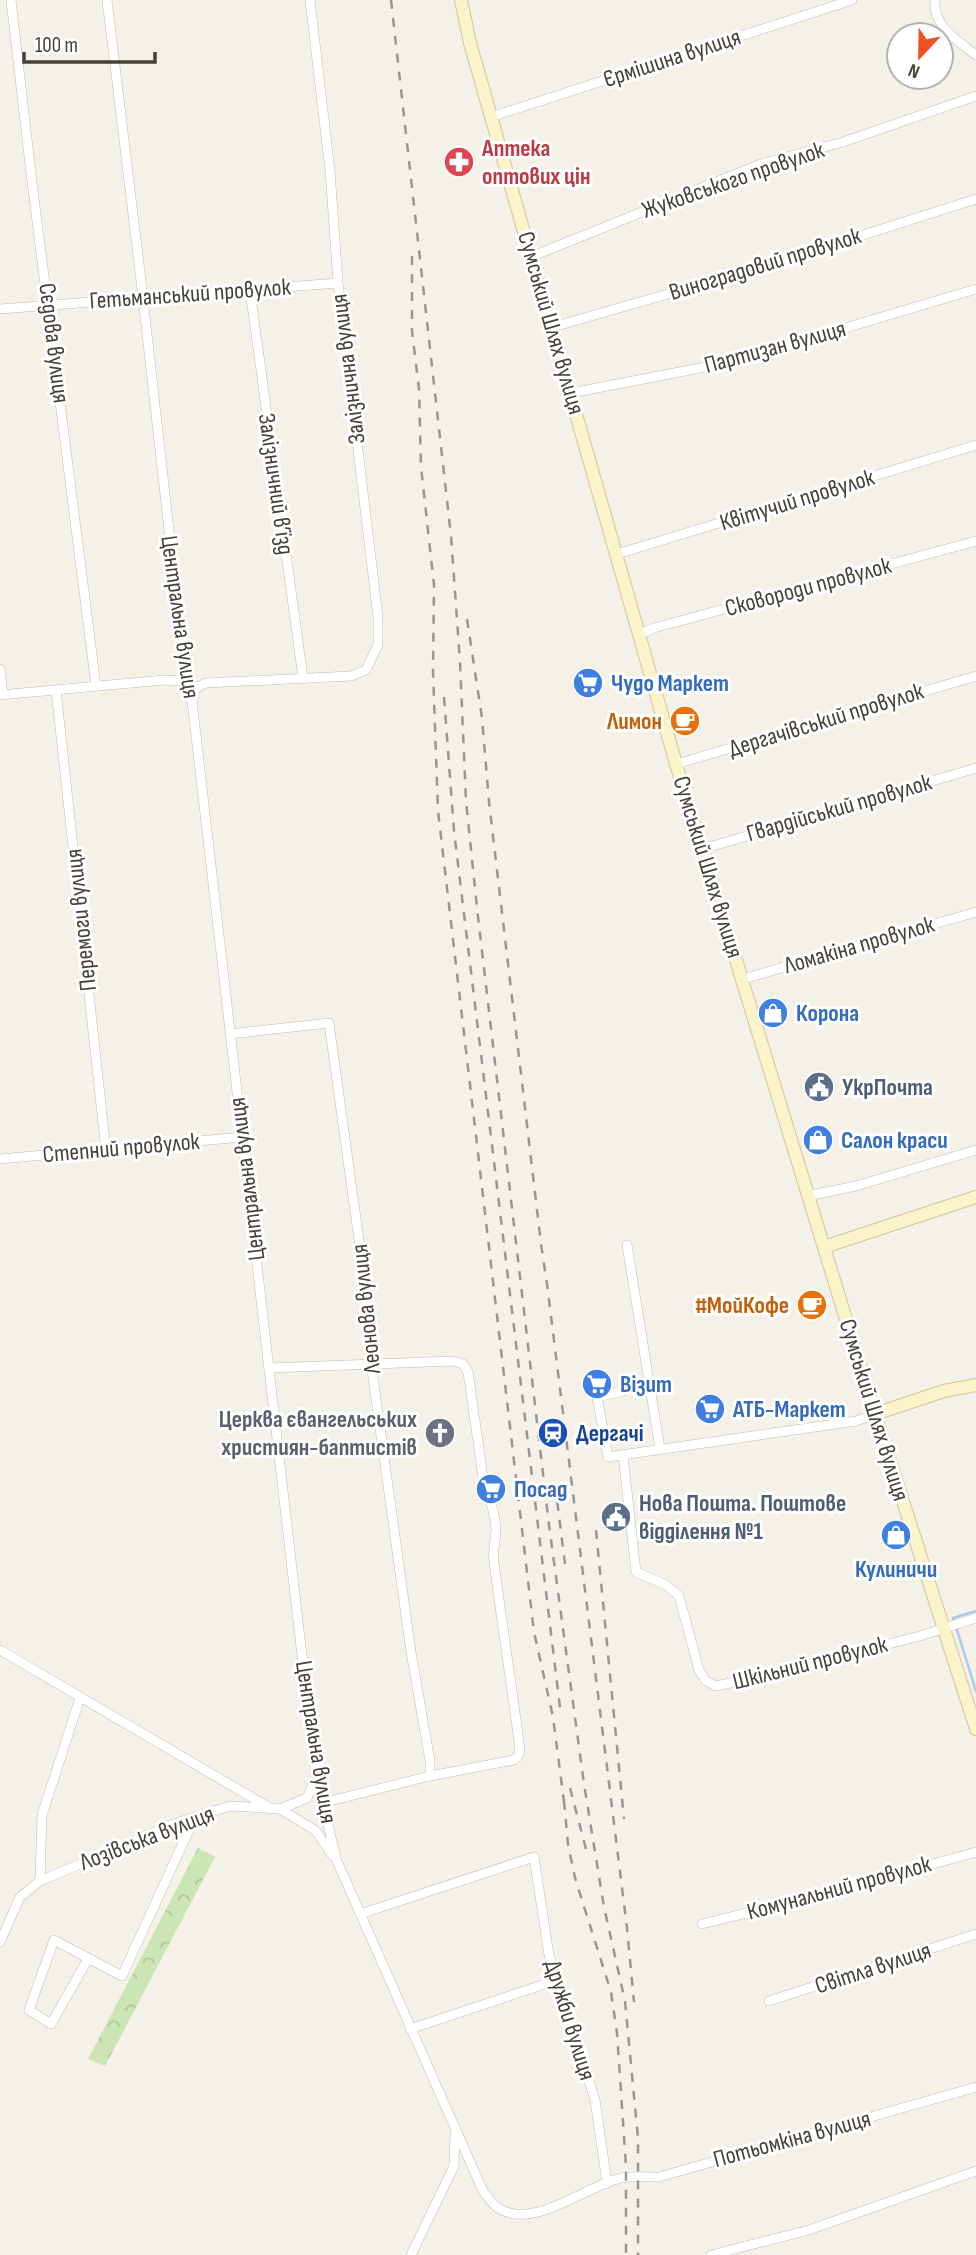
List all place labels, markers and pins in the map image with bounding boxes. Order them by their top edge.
place label: Аптека оптових цін [481,134,590,191]
pharmacy icon: Аптека оптових цін [442,145,476,179]
supermarket icon: Чудо Маркет [571,666,605,700]
place label: Чудо Маркет [611,669,729,698]
cafe icon: Лимон [668,704,702,738]
place label: Лимон [606,707,662,736]
shop icon: Корона [756,996,790,1030]
place label: Корона [796,999,859,1028]
public building icon: УкрПочта [802,1070,836,1104]
place label: УкрПочта [842,1073,933,1102]
shop icon: Салон краси [801,1123,835,1157]
place label: Салон краси [841,1126,948,1155]
cafe icon: #МойКофе [795,1288,829,1322]
place label: #МойКофе [695,1291,789,1320]
supermarket icon: Візит [580,1367,614,1401]
place label: Візит [620,1370,672,1399]
supermarket icon: АТБ-Маркет [693,1392,727,1426]
place label: АТБ-Маркет [732,1395,846,1424]
place label: Церква євангельських християн-баптистів [219,1405,417,1462]
church icon: Церква євангельських християн-баптистів [423,1416,457,1450]
station icon: Дергачі [536,1416,570,1450]
place label: Дергачі [576,1419,644,1448]
supermarket icon: Посад [474,1472,508,1506]
place label: Посад [514,1475,567,1504]
place label: Нова Пошта. Поштове відділення №1 [639,1489,846,1546]
public building icon: Нова Пошта. Поштове відділення №1 [599,1500,633,1534]
shop icon: Кулиничи [879,1518,913,1552]
place label: Кулиничи [855,1555,937,1584]

